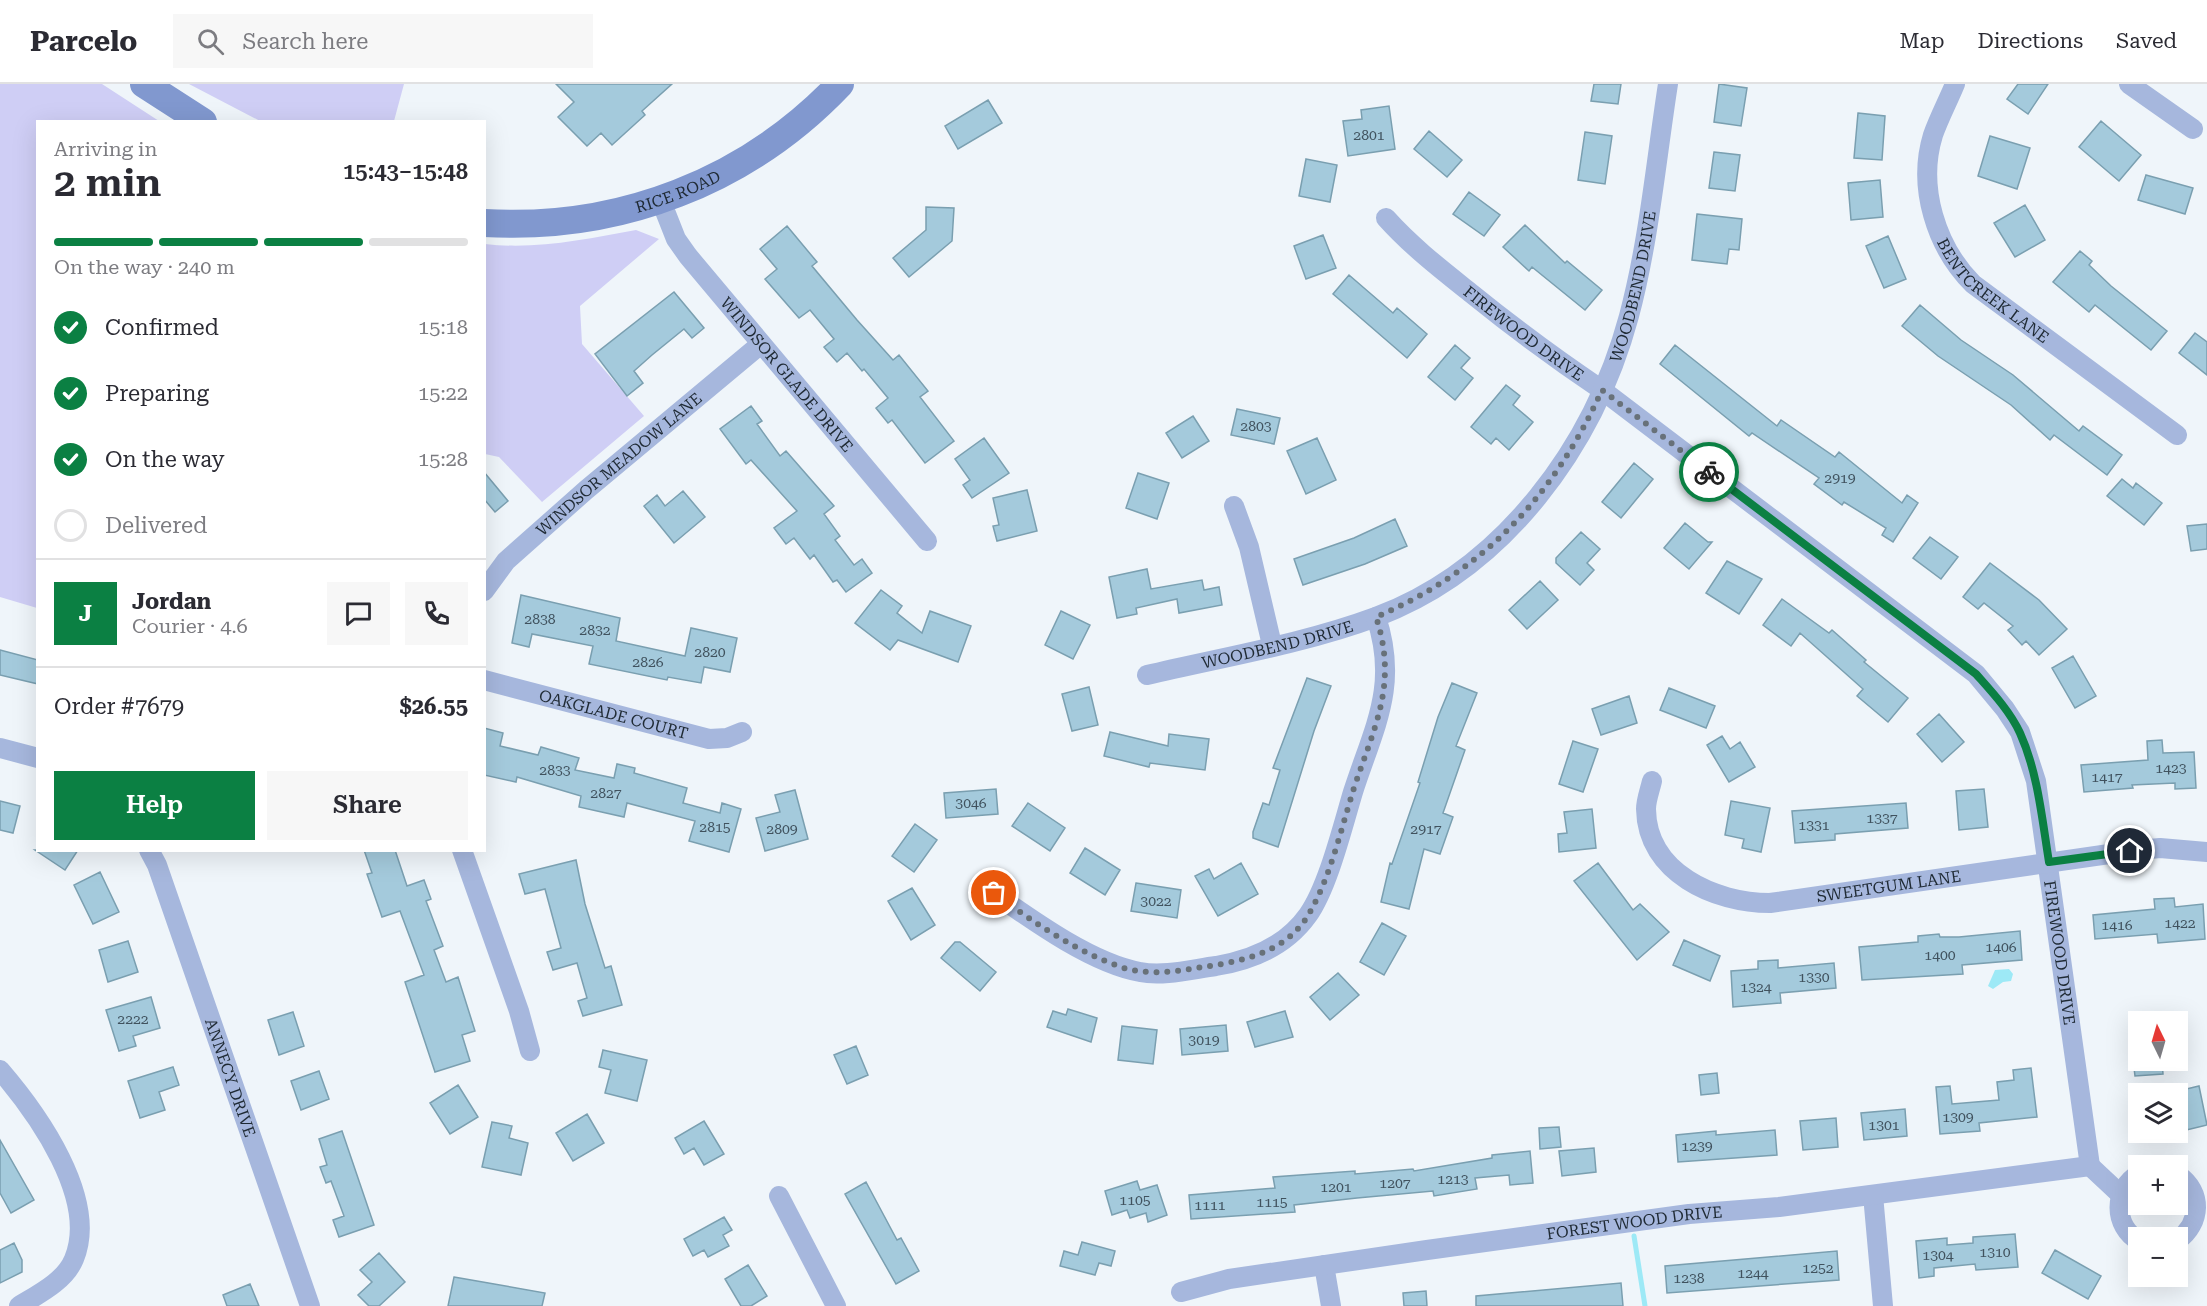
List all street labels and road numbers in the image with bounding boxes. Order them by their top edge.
street label: RICE ROAD [633,166,723,216]
street label: WOODBEND DRIVE [1606,209,1659,365]
street label: BENTCREEK LANE [1933,235,2053,347]
street label: FIREWOOD DRIVE [1460,282,1588,385]
street label: WINDSOR GLADE DRIVE [717,293,858,456]
street label: WINDSOR MEADOW LANE [532,388,705,539]
street label: WOODBEND DRIVE [1200,616,1355,672]
street label: OAKGLADE COURT [537,685,690,743]
street label: SWEETGUM LANE [1815,866,1962,906]
street label: FIREWOOD DRIVE [2041,879,2080,1026]
street label: ANNECY DRIVE [201,1016,260,1139]
street label: FOREST WOOD DRIVE [1545,1202,1723,1243]

